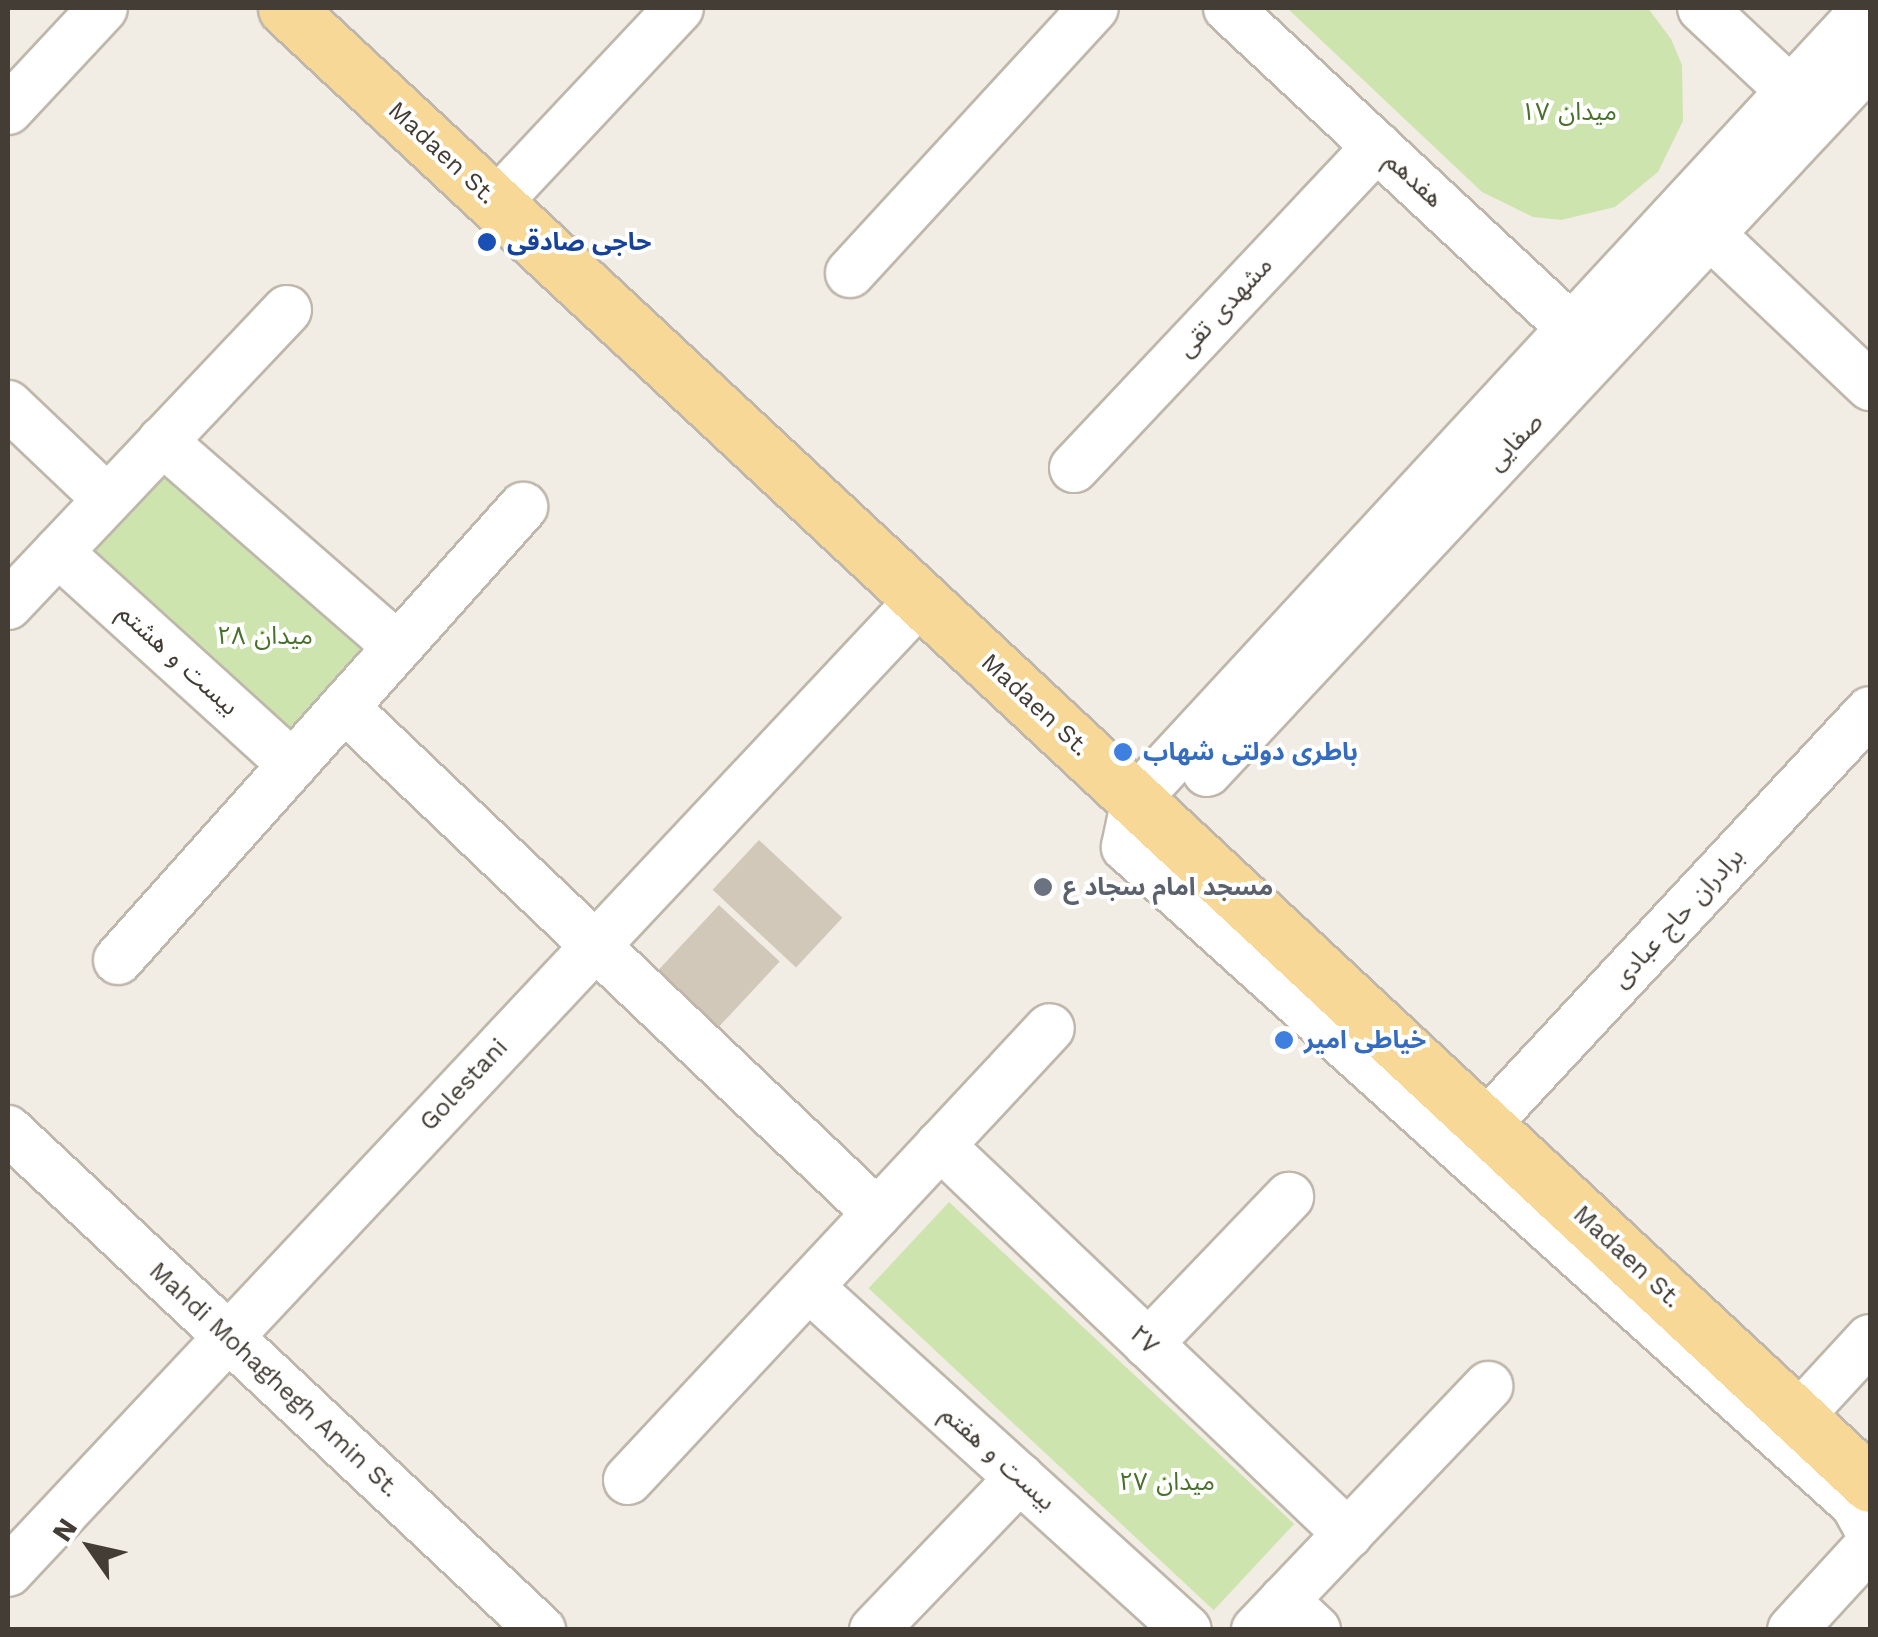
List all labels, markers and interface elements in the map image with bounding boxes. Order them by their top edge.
street label: Madaen St. [382,95,502,211]
park label: میدان ۱۷ [1521,97,1617,127]
street label: هفدهم [1379,146,1449,214]
place label: حاجی صادقی [507,227,651,257]
marker: حاجی صادقی [476,231,498,253]
street label: مشهدی تقی [1171,251,1279,363]
street label: صفایی [1481,407,1549,477]
street label: بیست و هشتم [112,598,244,722]
park label: میدان ۲۸ [217,621,313,651]
street label: Madaen St. [975,647,1095,763]
place label: باطری دولتی شهاب [1143,737,1358,767]
marker: باطری دولتی شهاب [1112,741,1134,763]
street label: برادران حاج عبادی [1606,842,1750,994]
place label: مسجد امام سجاد ع [1063,872,1273,902]
marker: مسجد امام سجاد ع [1032,876,1054,898]
place label: خیاطی امیر [1304,1025,1426,1055]
marker: خیاطی امیر [1273,1029,1295,1051]
street label: Golestani [414,1033,514,1137]
street label: Madaen St. [1567,1199,1687,1315]
street label: Mahdi Mohaghegh Amin St. [142,1256,406,1504]
street label: ۲۷ [1123,1319,1165,1361]
street label: بیست و هفتم [935,1399,1061,1517]
park label: میدان ۲۷ [1119,1467,1215,1497]
north arrow [40,1497,140,1597]
text: N [45,1512,84,1548]

